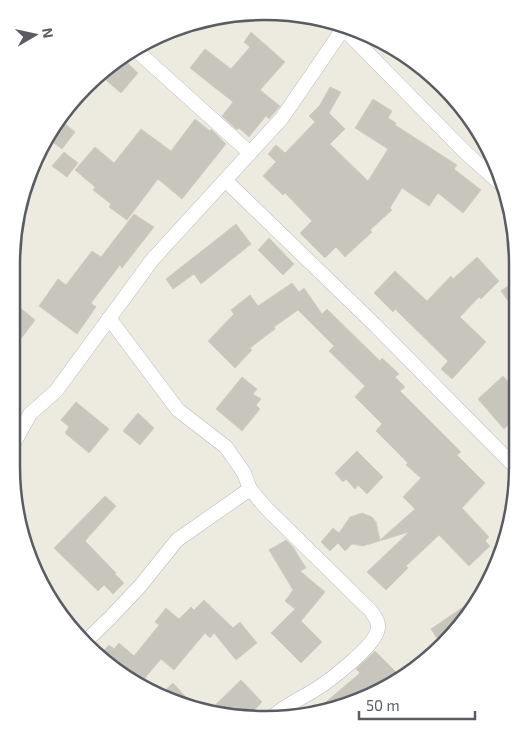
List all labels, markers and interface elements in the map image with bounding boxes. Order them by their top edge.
north arrow [10,10,60,60]
text: N [39,27,58,39]
scale bar [359,688,475,720]
text: 50 m [366,696,400,714]

